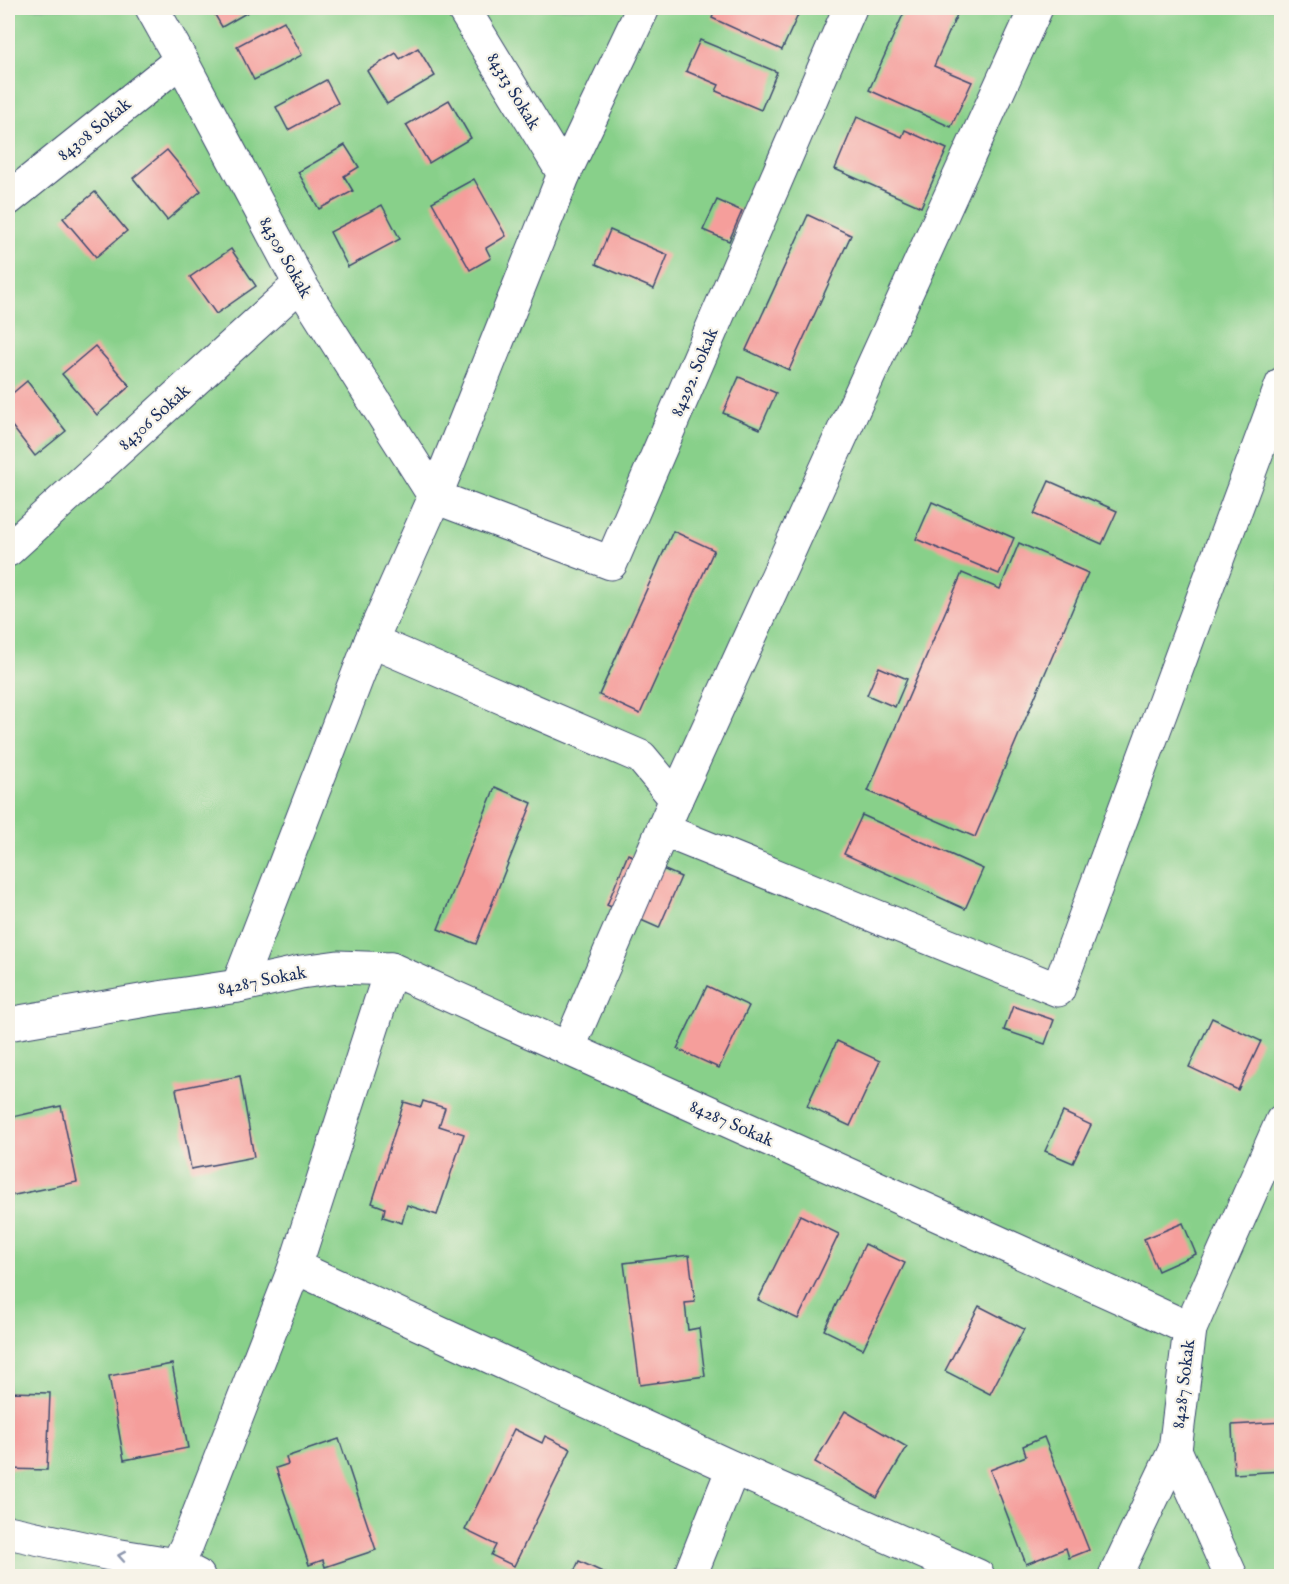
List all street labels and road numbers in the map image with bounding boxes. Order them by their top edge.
street label: 84313 Sokak [481,49,545,135]
street label: 84308 Sokak [53,93,137,167]
street label: 84309 Sokak [253,213,317,303]
street label: 84292. Sokak [666,324,725,420]
street label: 84306 Sokak [114,380,196,456]
street label: 84287 Sokak [216,962,309,1001]
street label: 84287 Sokak [686,1096,777,1153]
street label: 84287 Sokak [1168,1338,1201,1430]

